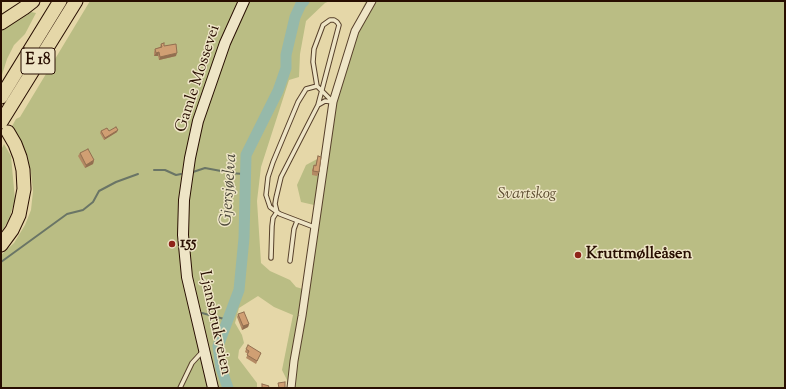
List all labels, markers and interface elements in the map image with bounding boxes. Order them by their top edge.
street label: Gamle Mossevei [173,23,225,135]
road number: E 18 [21,48,55,74]
water label: Gjersjøelva [217,153,243,227]
park label: Svartskog [497,185,557,205]
place label: 155 [180,234,197,254]
marker: 155 [167,239,177,249]
place label: Kruttmølleåsen [586,245,692,265]
marker: Kruttmølleåsen [573,250,583,260]
street label: Ljansbrukveien [194,269,234,377]

